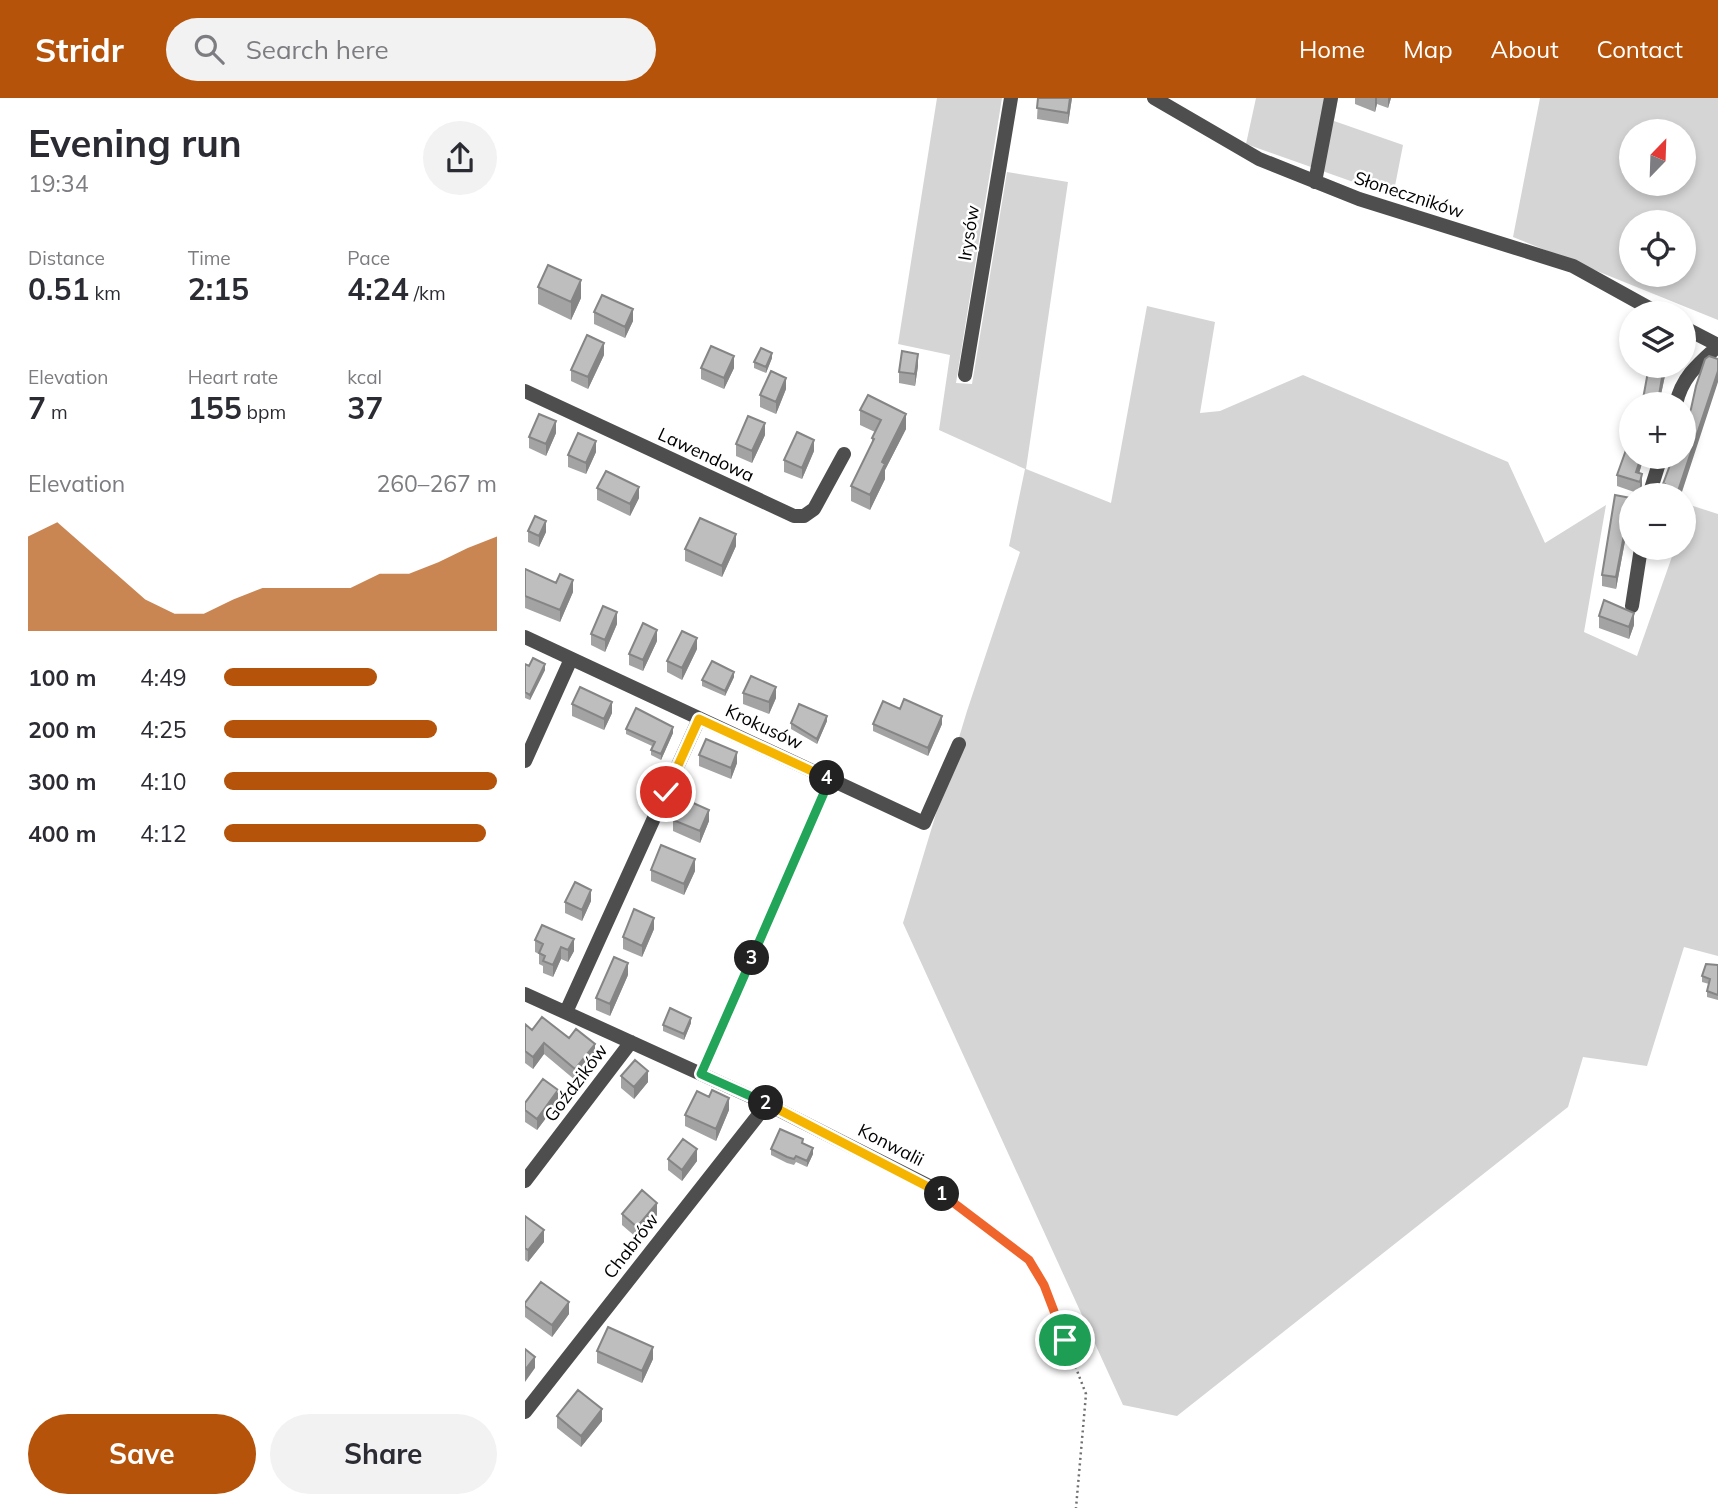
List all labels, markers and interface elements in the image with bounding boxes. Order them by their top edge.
search box [166,18,656,81]
text: Stridr [35,29,124,70]
icon: search [190,30,228,68]
text: Search here [246,33,389,66]
text: Home [1299,34,1365,64]
text: Map [1403,34,1453,64]
text: About [1491,34,1559,64]
text: Contact [1597,34,1683,64]
text: Evening run [28,119,242,167]
north arrow [1619,119,1696,196]
map controls [1619,119,1696,560]
button: share [423,121,497,195]
street label: Słoneczników [1351,166,1467,223]
text: 19:34 [28,169,88,198]
street label: Irysów [953,203,984,262]
button: locate [1619,210,1696,287]
text: Distance [28,246,105,270]
text: Time [188,246,231,270]
text: Pace [347,246,390,270]
text: 0.51 [28,270,89,308]
text: 2:15 [188,270,249,308]
text: 4:24 [347,270,409,308]
text: km [89,281,121,305]
text: /km [409,281,446,305]
button: layers [1619,301,1696,378]
text: Elevation [28,365,108,389]
text: Heart rate [188,365,278,389]
text: kcal [347,365,382,389]
text: 7 [28,389,46,427]
text: 155 [188,389,242,427]
text: 37 [347,389,383,427]
button: + [1619,392,1696,469]
text: m [46,400,68,424]
text: bpm [242,400,286,424]
street label: Lawendowa [654,422,758,487]
text: Elevation [28,469,125,498]
text: 260–267 m [376,469,497,498]
button: − [1619,483,1696,560]
text: 100 m [28,663,96,692]
text: 4:49 [140,663,187,692]
street label: Krokusów [722,699,807,755]
text: 200 m [28,715,96,744]
text: 4:25 [140,715,187,744]
pin: 4 [809,760,845,796]
pin [636,762,696,822]
text: 4 [821,765,832,789]
text: 300 m [28,767,96,796]
text: 4:10 [140,767,187,796]
icon: check [647,773,685,811]
text: 400 m [28,819,96,848]
text: 4:12 [140,819,187,848]
pin: 3 [735,940,769,976]
text: 3 [746,945,757,969]
street label: Goździków [539,1039,613,1126]
pin: 2 [749,1086,783,1121]
text: 2 [760,1090,771,1114]
street label: Konwalii [854,1118,928,1171]
pin: 1 [925,1176,959,1212]
text: 1 [936,1181,947,1205]
street label: Chabrów [598,1208,663,1283]
pin [1035,1310,1095,1370]
icon: arrive [1046,1321,1084,1359]
button: Save [28,1414,256,1494]
button: Share [270,1414,497,1494]

